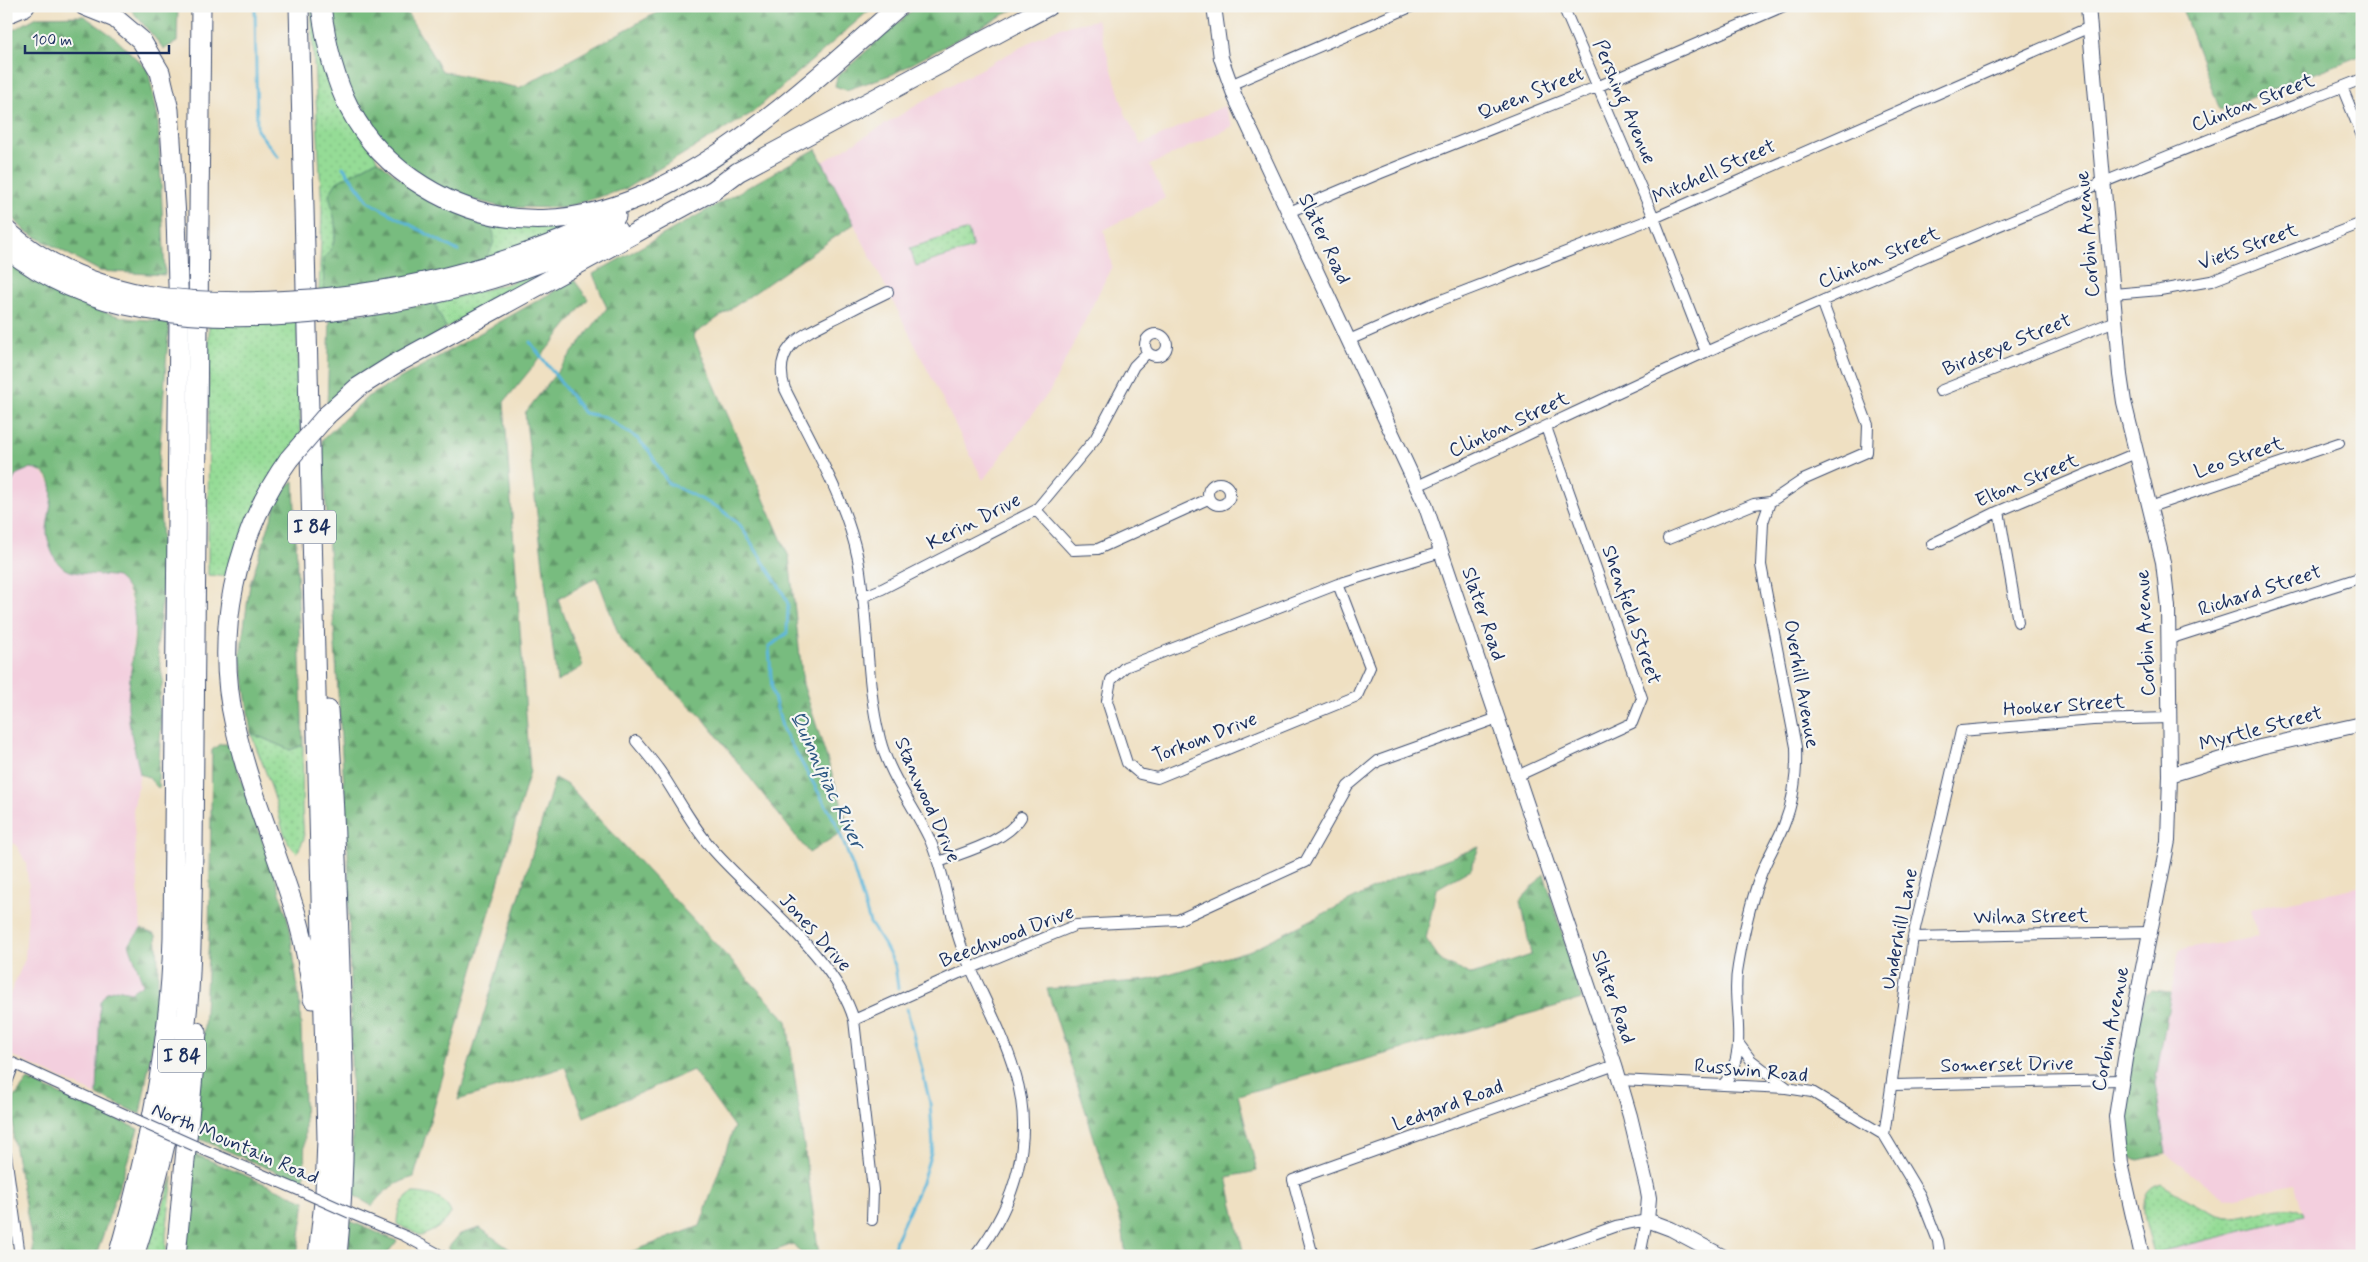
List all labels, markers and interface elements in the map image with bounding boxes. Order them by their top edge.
scale bar [25,22,169,54]
text: 100 m [32,31,72,51]
street label: Pershing Avenue [1584,36,1662,169]
street label: Queen Street [1474,61,1588,127]
street label: Clinton Street [2188,67,2319,139]
street label: Mitchell Street [1648,133,1780,211]
street label: Corbin Avenue [2069,170,2107,298]
street label: Slater Road [1291,189,1357,289]
street label: Viets Street [2194,216,2302,277]
street label: Clinton Street [1814,220,1944,296]
street label: Birdseye Street [1939,307,2075,383]
street label: Clinton Street [1444,385,1574,465]
street label: Leo Street [2191,430,2288,486]
street label: Elton Street [1971,447,2083,515]
street label: Kerin Drive [922,487,1026,557]
road number: I 84 [288,511,336,544]
street label: Shenfield Street [1595,542,1667,688]
street label: Richard Street [2195,558,2325,624]
street label: Slater Road [1454,564,1512,664]
street label: Corbin Avenue [2129,569,2163,697]
street label: Overhill Avenue [1776,618,1826,751]
street label: Hooker Street [2002,688,2126,724]
street label: Myrtle Street [2196,700,2326,758]
water label: Quinnipiac River [783,706,873,857]
street label: Torkom Drive [1149,706,1261,770]
street label: Stanwood Drive [887,733,967,867]
street label: Underhill Lane [1875,866,1925,992]
street label: Jones Drive [773,888,857,978]
street label: Beechwood Drive [936,899,1078,975]
street label: Wilna Street [1973,902,2089,932]
street label: Slater Road [1584,947,1642,1047]
street label: Corbin Avenue [2086,964,2136,1094]
road number: I 84 [158,1040,206,1072]
street label: Somerset Drive [1940,1050,2074,1080]
street label: Russwin Road [1693,1053,1809,1089]
street label: Ledyard Road [1389,1073,1507,1139]
street label: North Mountain Road [147,1096,323,1192]

